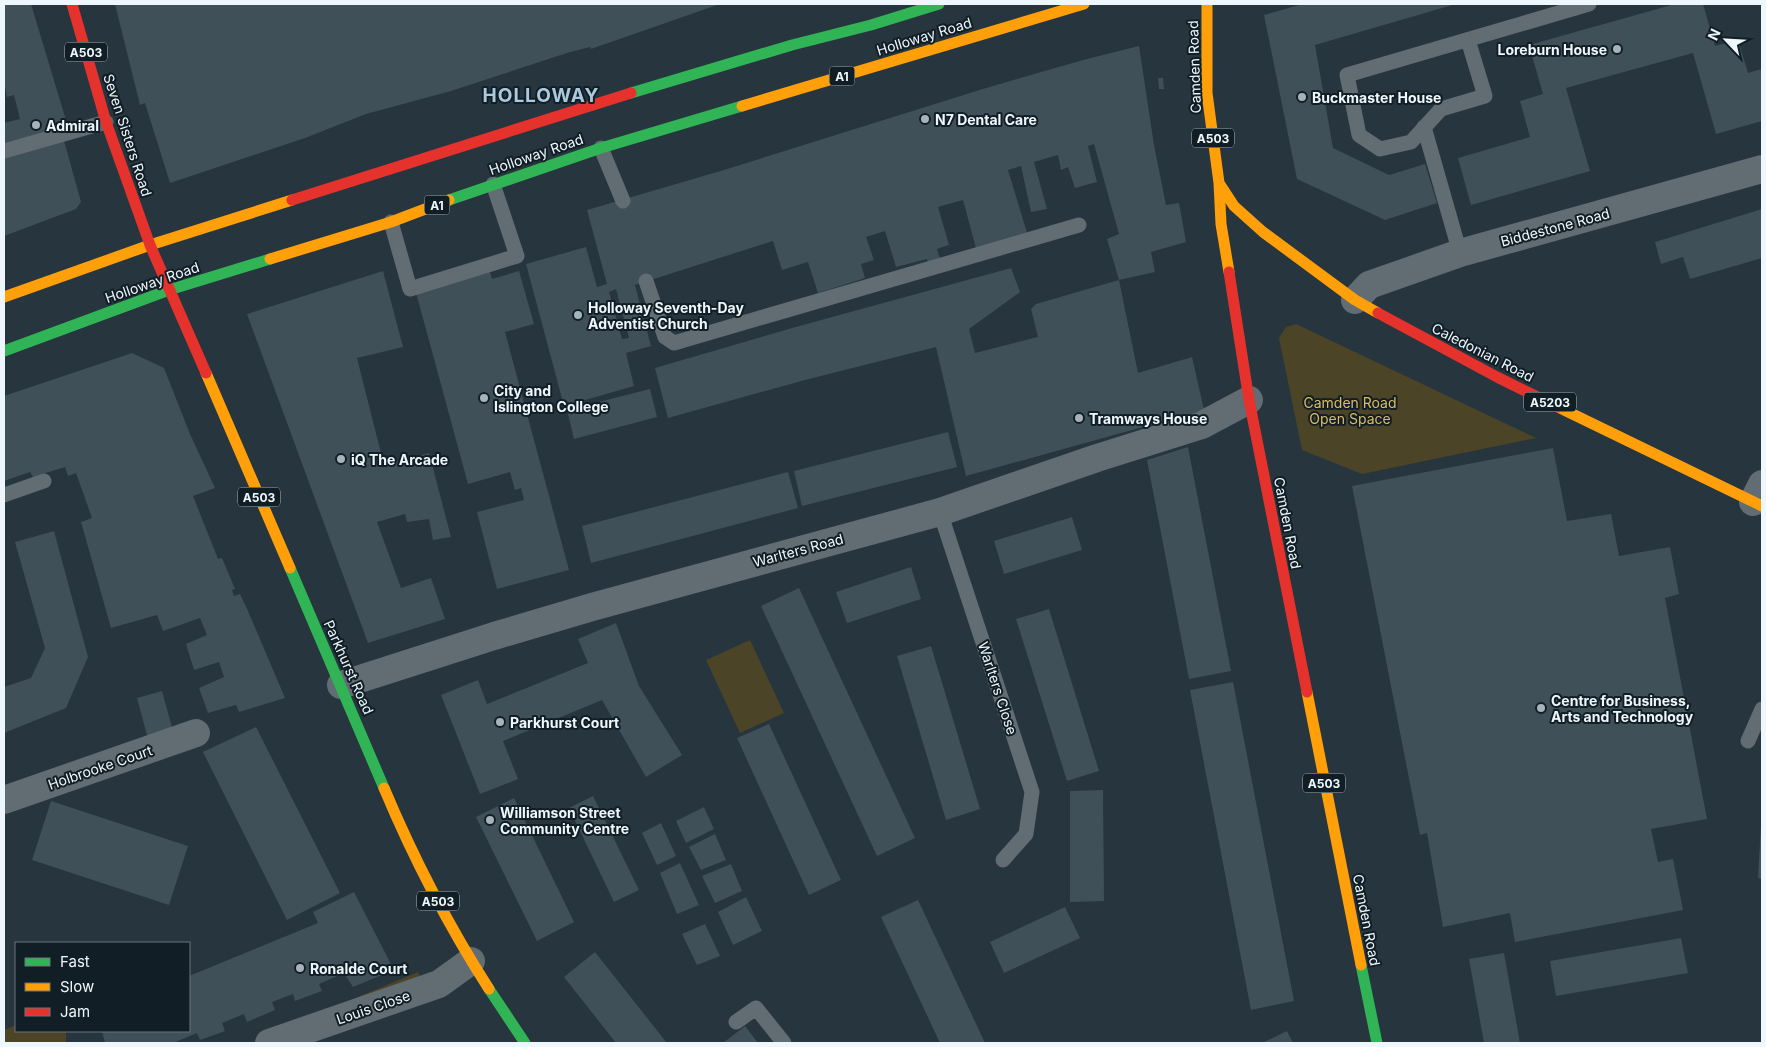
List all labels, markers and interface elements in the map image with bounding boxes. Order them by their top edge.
street label: Holloway Road [874,13,974,59]
north arrow [1701,15,1751,65]
street label: Camden Road [1184,20,1204,114]
text: N [1704,26,1724,43]
place label: Loreburn House [1497,41,1607,58]
road number: A503 [65,42,107,62]
marker: Loreburn House [1611,43,1623,55]
road number: A1 [830,66,854,85]
street label: Seven Sisters Road [100,72,156,198]
district label: HOLLOWAY [483,84,599,107]
place label: Buckmaster House [1312,89,1441,106]
marker: Buckmaster House [1296,91,1308,103]
place label: N7 Dental Care [935,111,1037,128]
marker: N7 Dental Care [919,113,931,125]
place label: Admiral [46,117,99,134]
marker: Admiral [30,119,42,131]
road number: A503 [1192,128,1234,148]
street label: Holloway Road [487,130,585,178]
road number: A1 [424,196,450,214]
street label: Biddestone Road [1499,204,1611,250]
street label: Holloway Road [103,258,201,306]
place label: Holloway Seventh-Day Adventist Church [588,299,744,332]
marker: Holloway Seventh-Day Adventist Church [572,309,584,321]
street label: Caledonian Road [1429,319,1537,385]
place label: City and Islington College [494,382,609,415]
marker: City and Islington College [478,392,490,404]
road number: A5203 [1524,392,1576,412]
park label: Camden Road Open Space [1303,394,1397,427]
place label: Tramways House [1089,410,1207,427]
marker: Tramways House [1073,412,1085,424]
place label: iQ The Arcade [351,451,448,468]
marker: iQ The Arcade [335,453,347,465]
street label: Camden Road [1271,476,1305,570]
road number: A503 [238,488,280,507]
street label: Warlters Road [751,530,845,570]
street label: Parkhurst Road [321,617,377,717]
street label: Warlters Close [975,639,1021,737]
place label: Centre for Business, Arts and Technology [1551,692,1694,725]
marker: Centre for Business, Arts and Technology [1535,702,1547,714]
place label: Parkhurst Court [510,714,619,731]
marker: Parkhurst Court [494,716,506,728]
street label: Holbrooke Court [46,741,155,793]
road number: A503 [1303,774,1345,792]
place label: Williamson Street Community Centre [500,804,629,837]
marker: Williamson Street Community Centre [484,814,496,826]
street label: Camden Road [1350,873,1384,967]
road number: A503 [417,891,459,910]
legend [15,942,190,1032]
text: Fast [60,952,90,971]
place label: Ronalde Court [310,960,408,977]
marker: Ronalde Court [294,962,306,974]
text: Slow [60,977,94,996]
street label: Louis Close [334,986,412,1028]
text: Jam [60,1002,90,1021]

